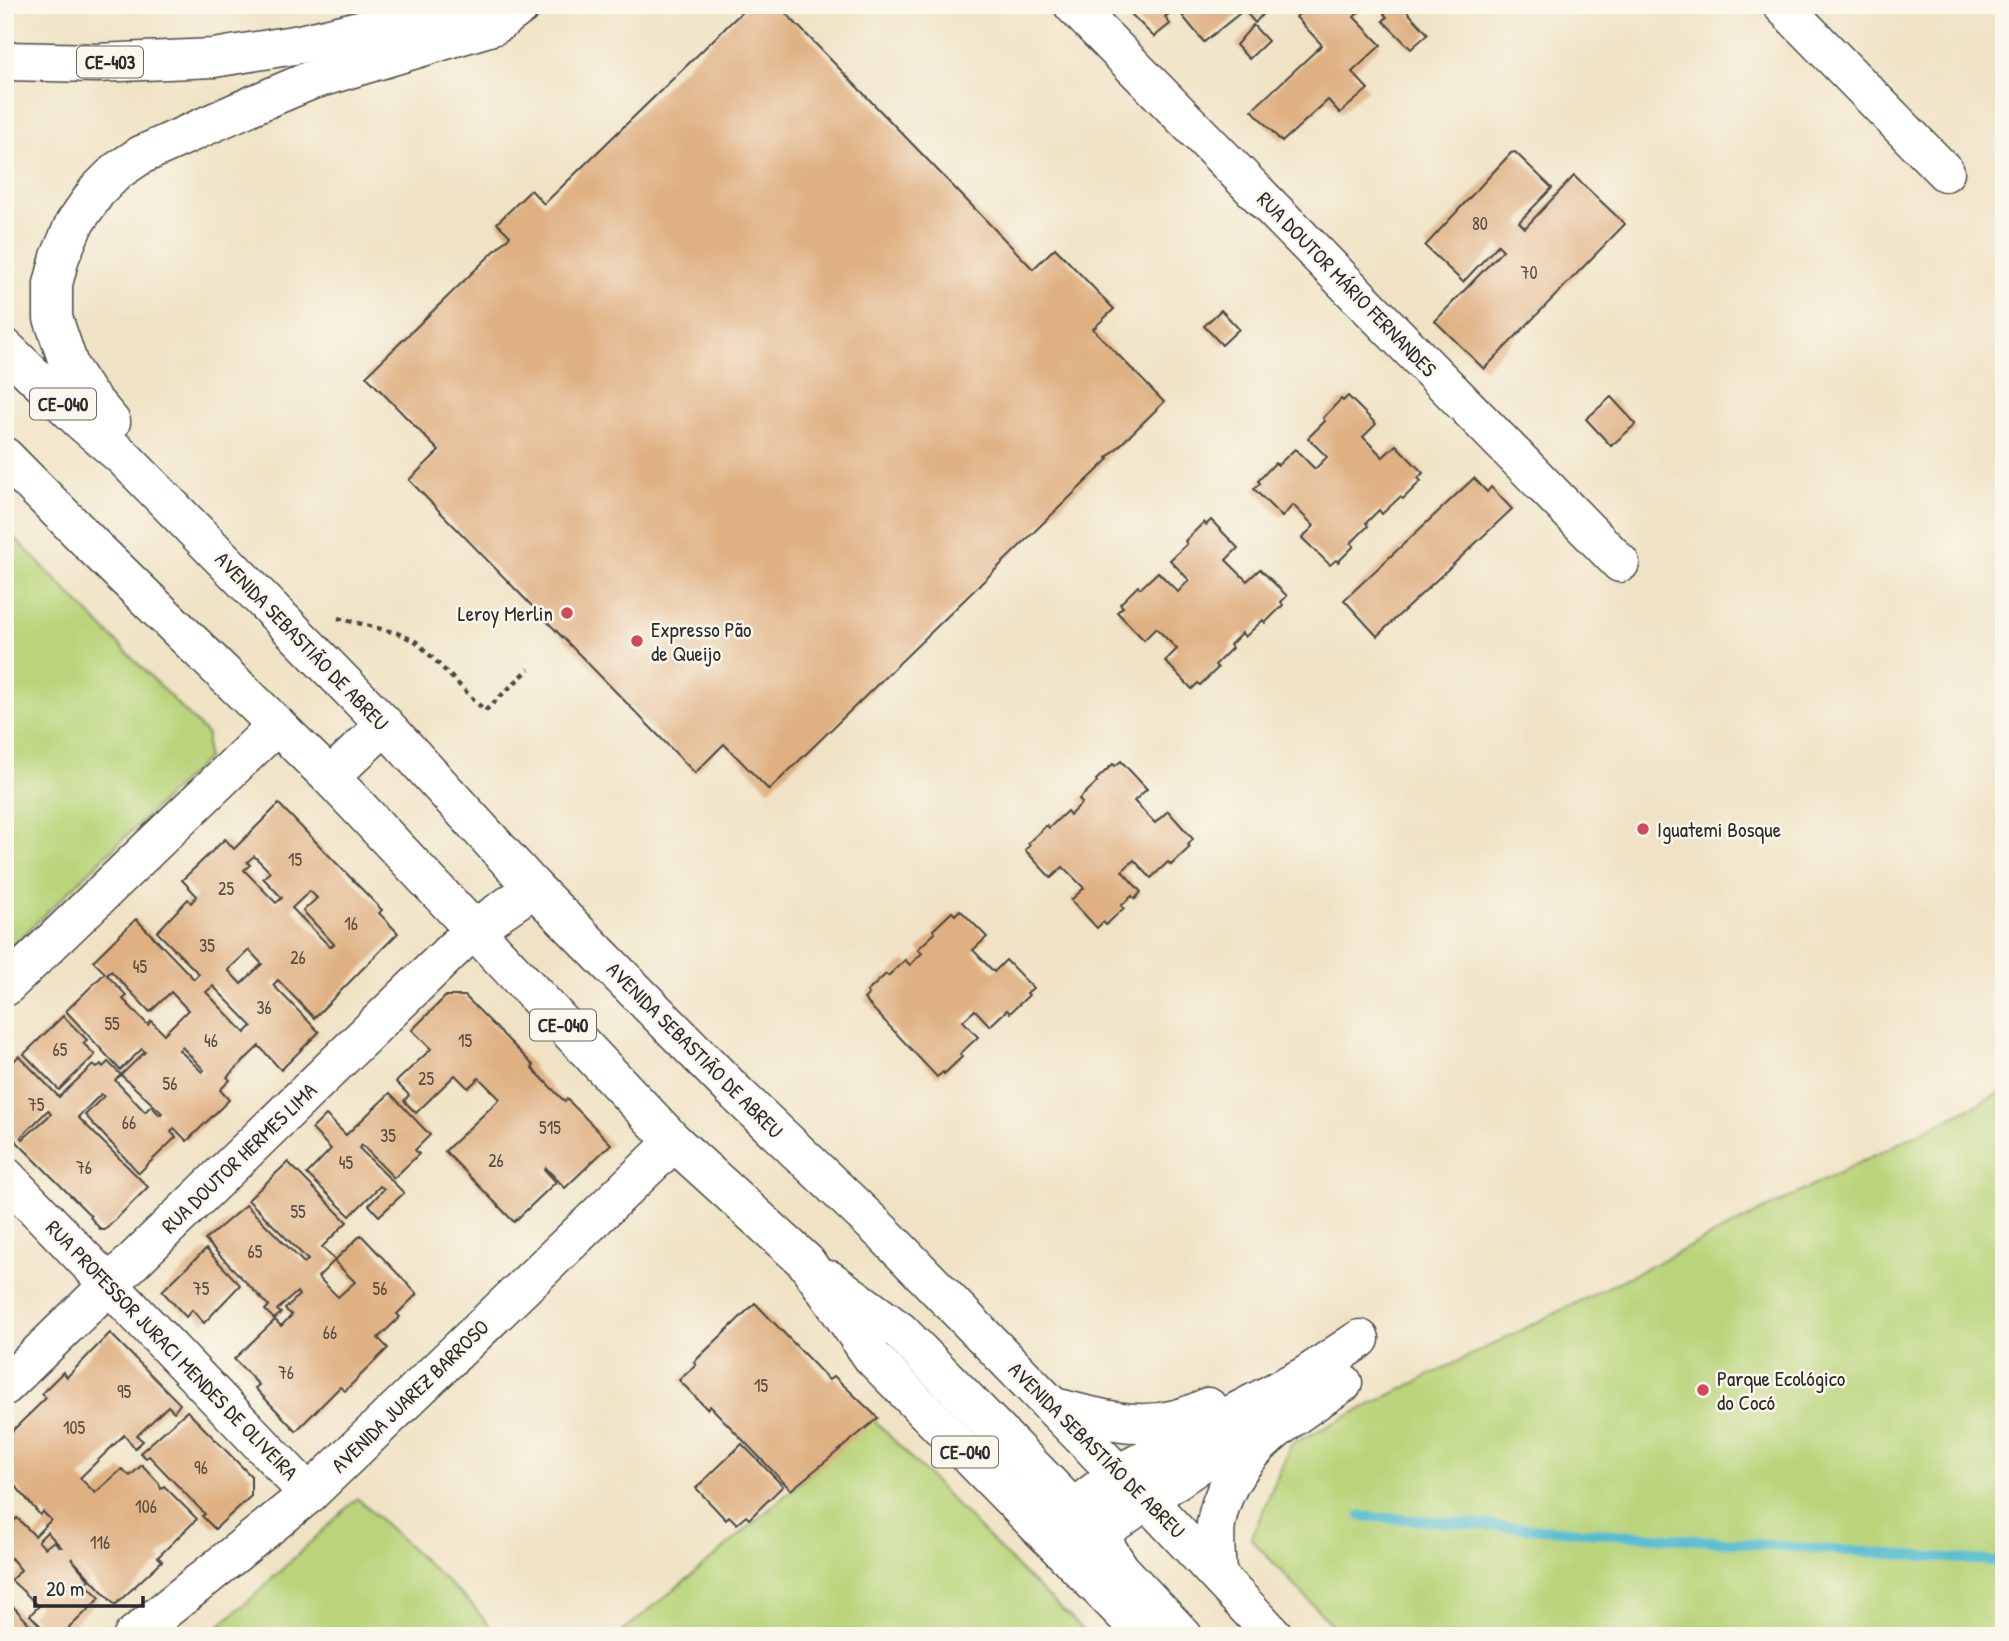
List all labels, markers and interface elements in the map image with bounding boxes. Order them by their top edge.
road number: CE-403 [77,46,143,78]
street label: RUA DOUTOR MÁRIO FERNANDES [1251,185,1444,383]
house number: 80 [1472,211,1488,236]
house number: 70 [1521,260,1537,285]
road number: CE-040 [30,388,96,420]
street label: AVENIDA SEBASTIÃO DE ABREU [209,545,395,737]
place label: Leroy Merlin [458,599,553,628]
marker: Leroy Merlin [559,605,575,621]
place label: Expresso Pão de Queijo [651,615,751,668]
marker: Expresso Pão de Queijo [629,633,645,649]
place label: Iguatemi Bosque [1657,815,1781,844]
marker: Iguatemi Bosque [1635,821,1651,837]
house number: 15 [288,847,302,872]
house number: 25 [218,876,234,901]
house number: 16 [344,911,358,936]
house number: 35 [199,933,215,958]
house number: 26 [290,945,306,970]
house number: 45 [133,954,148,979]
street label: AVENIDA SEBASTIÃO DE ABREU [600,955,790,1145]
house number: 36 [256,995,272,1020]
road number: CE-040 [530,1009,596,1040]
house number: 55 [104,1011,120,1036]
house number: 46 [204,1028,218,1053]
house number: 15 [458,1028,472,1053]
house number: 65 [53,1037,68,1062]
house number: 25 [418,1066,434,1091]
house number: 56 [163,1071,177,1096]
street label: RUA DOUTOR HERMES LIMA [155,1076,323,1240]
house number: 75 [28,1092,45,1117]
house number: 66 [122,1110,136,1135]
house number: 515 [539,1115,561,1140]
house number: 35 [380,1123,396,1148]
house number: 26 [488,1148,504,1173]
house number: 45 [339,1150,354,1175]
house number: 76 [76,1155,92,1180]
house number: 55 [290,1199,306,1224]
street label: RUA PROFESSOR JURACI MENDES DE OLIVEIRA [40,1214,304,1486]
house number: 65 [248,1239,263,1264]
house number: 75 [193,1276,210,1301]
house number: 56 [373,1276,387,1301]
street label: AVENIDA JUAREZ BARROSO [325,1313,495,1479]
house number: 66 [323,1320,337,1345]
street label: AVENIDA SEBASTIÃO DE ABREU [1002,1355,1192,1545]
house number: 76 [278,1360,294,1385]
place label: Parque Ecológico do Cocó [1717,1364,1845,1417]
house number: 15 [754,1373,768,1398]
house number: 95 [117,1379,131,1404]
marker: Parque Ecológico do Cocó [1695,1382,1711,1398]
house number: 105 [63,1415,85,1440]
road number: CE-040 [932,1436,998,1468]
house number: 96 [194,1455,208,1480]
house number: 106 [135,1494,157,1519]
house number: 116 [90,1530,110,1555]
scale bar [35,1564,144,1608]
text: 20 m [46,1574,84,1603]

